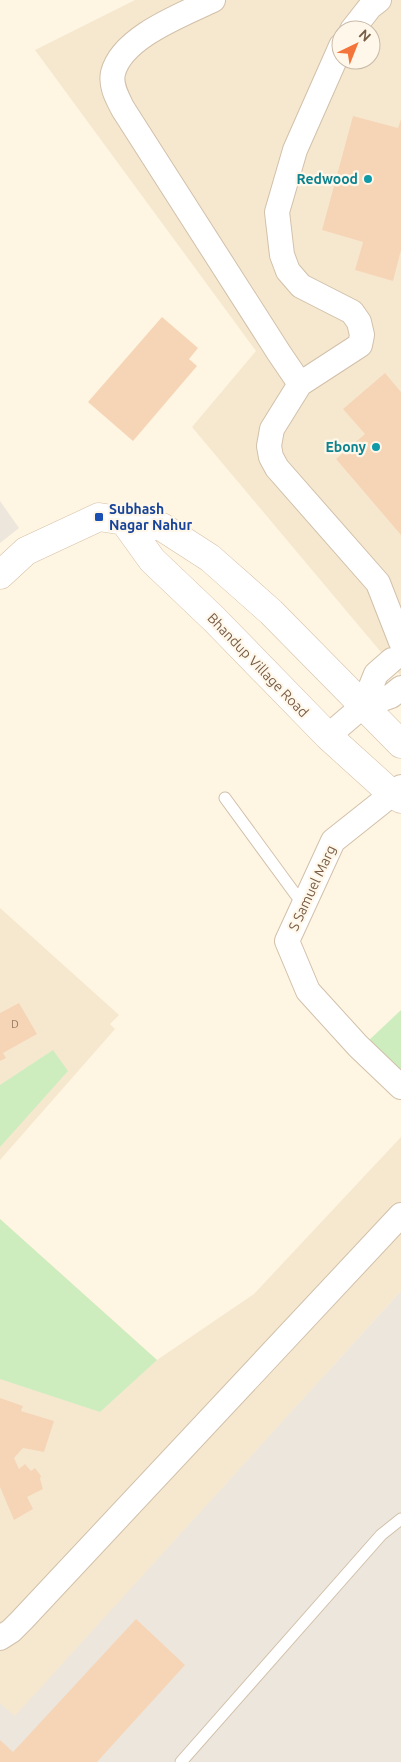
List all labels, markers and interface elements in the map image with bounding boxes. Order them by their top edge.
north arrow [331,20,381,70]
text: N [356,26,374,45]
place label: Redwood [297,171,358,187]
marker: Redwood [362,173,374,185]
place label: Ebony [325,439,367,455]
marker: Ebony [370,441,382,453]
place label: Subhash Nagar Nahur [109,501,192,533]
marker: Subhash Nagar Nahur [93,511,105,523]
street label: Bhandup Village Road [204,610,312,720]
street label: S Samuel Marg [285,843,339,933]
house number: D [11,1018,19,1030]

